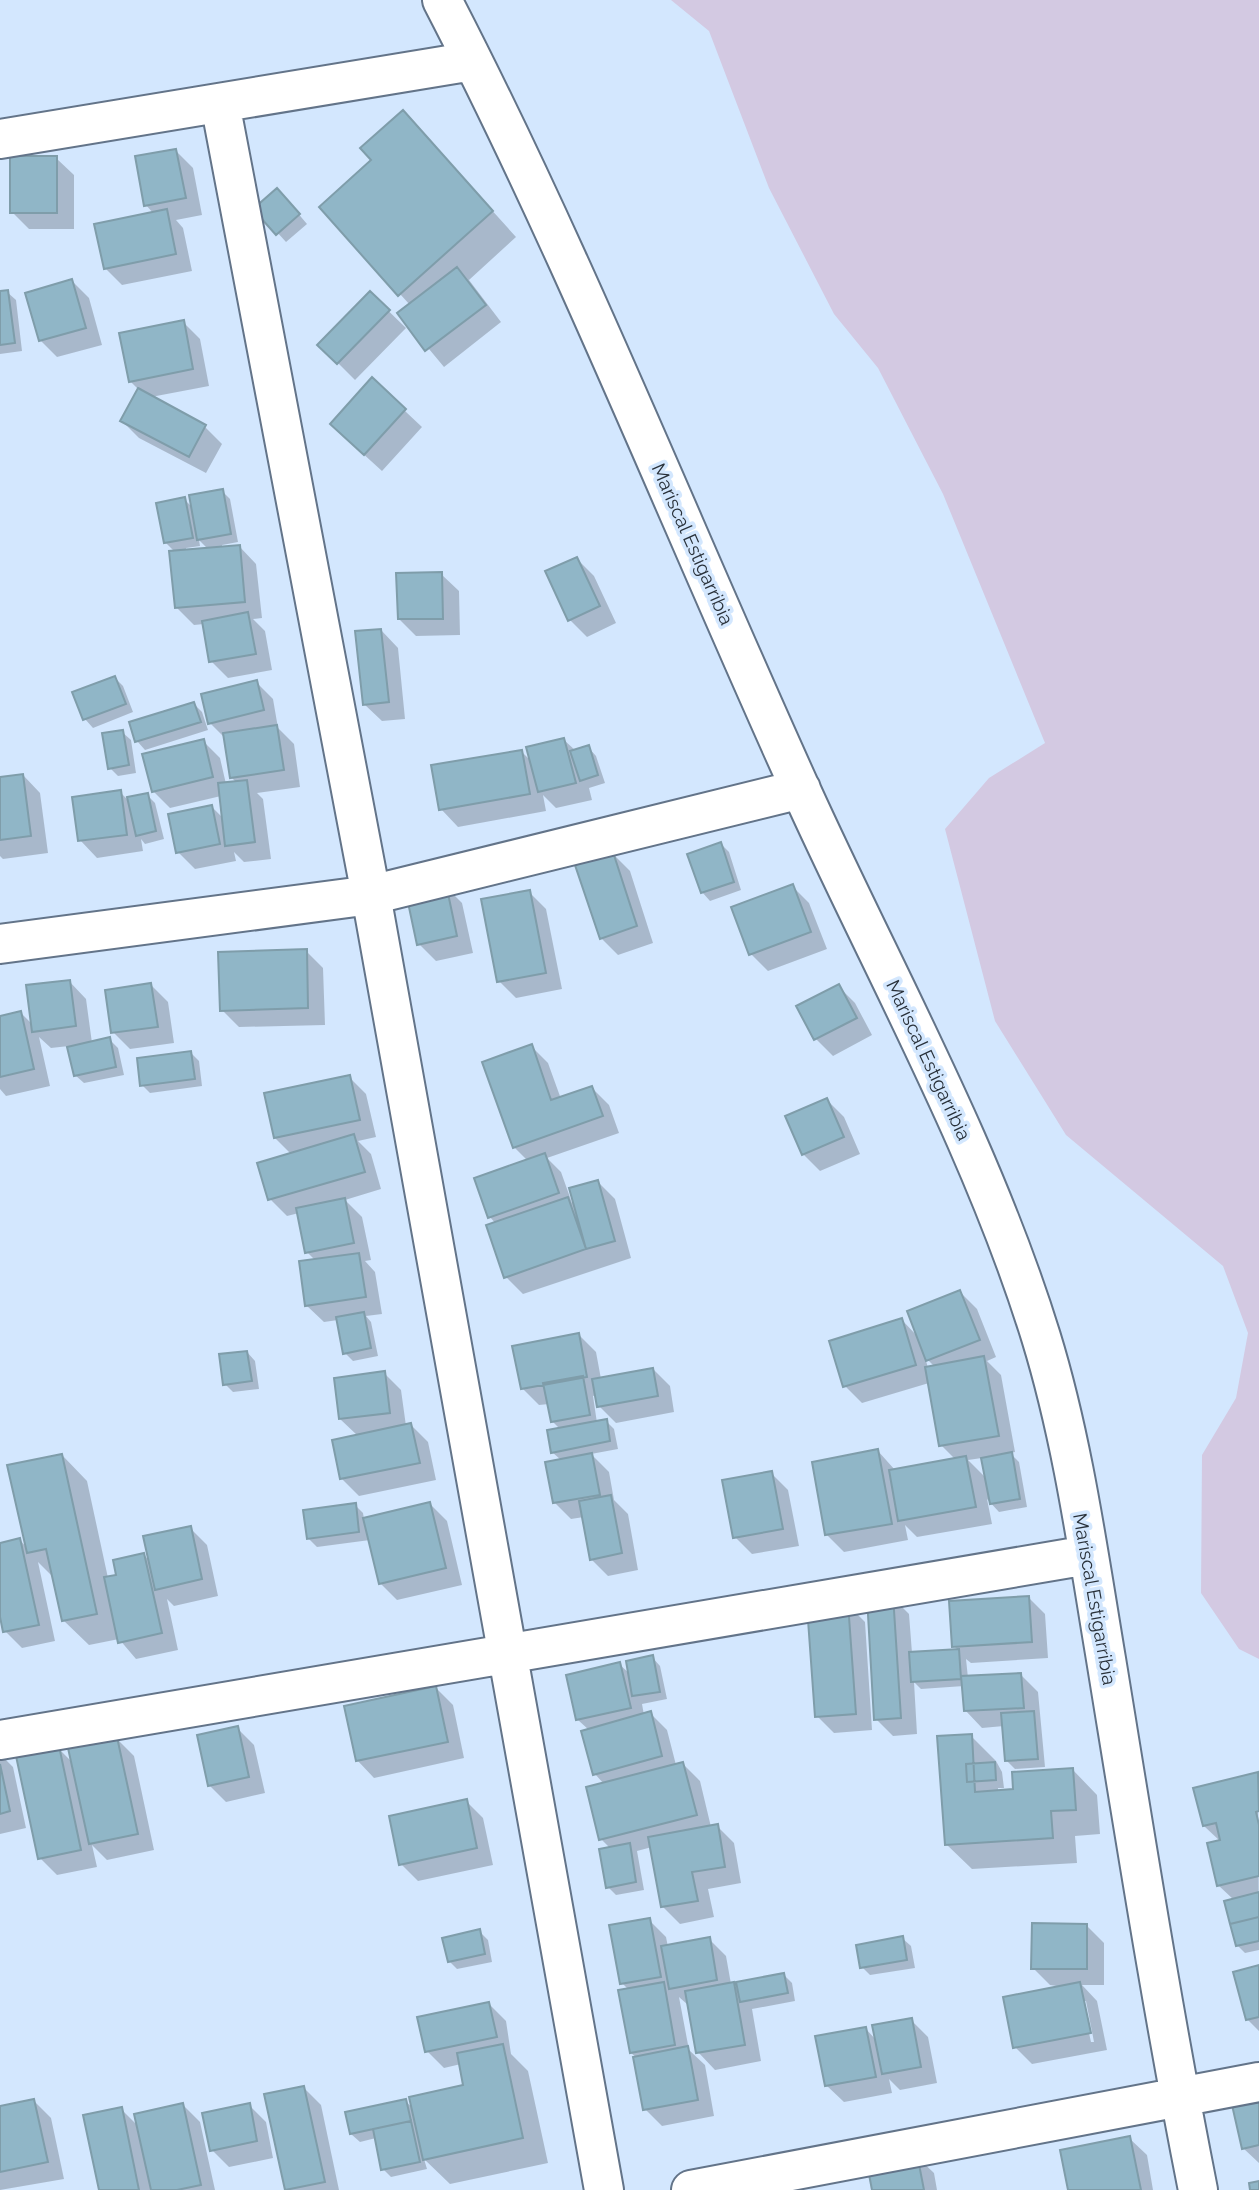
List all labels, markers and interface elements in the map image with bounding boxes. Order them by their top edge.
street label: Mariscal Estigarribia [648,460,738,628]
street label: Mariscal Estigarribia [882,976,976,1144]
street label: Mariscal Estigarribia [1069,1511,1121,1687]

